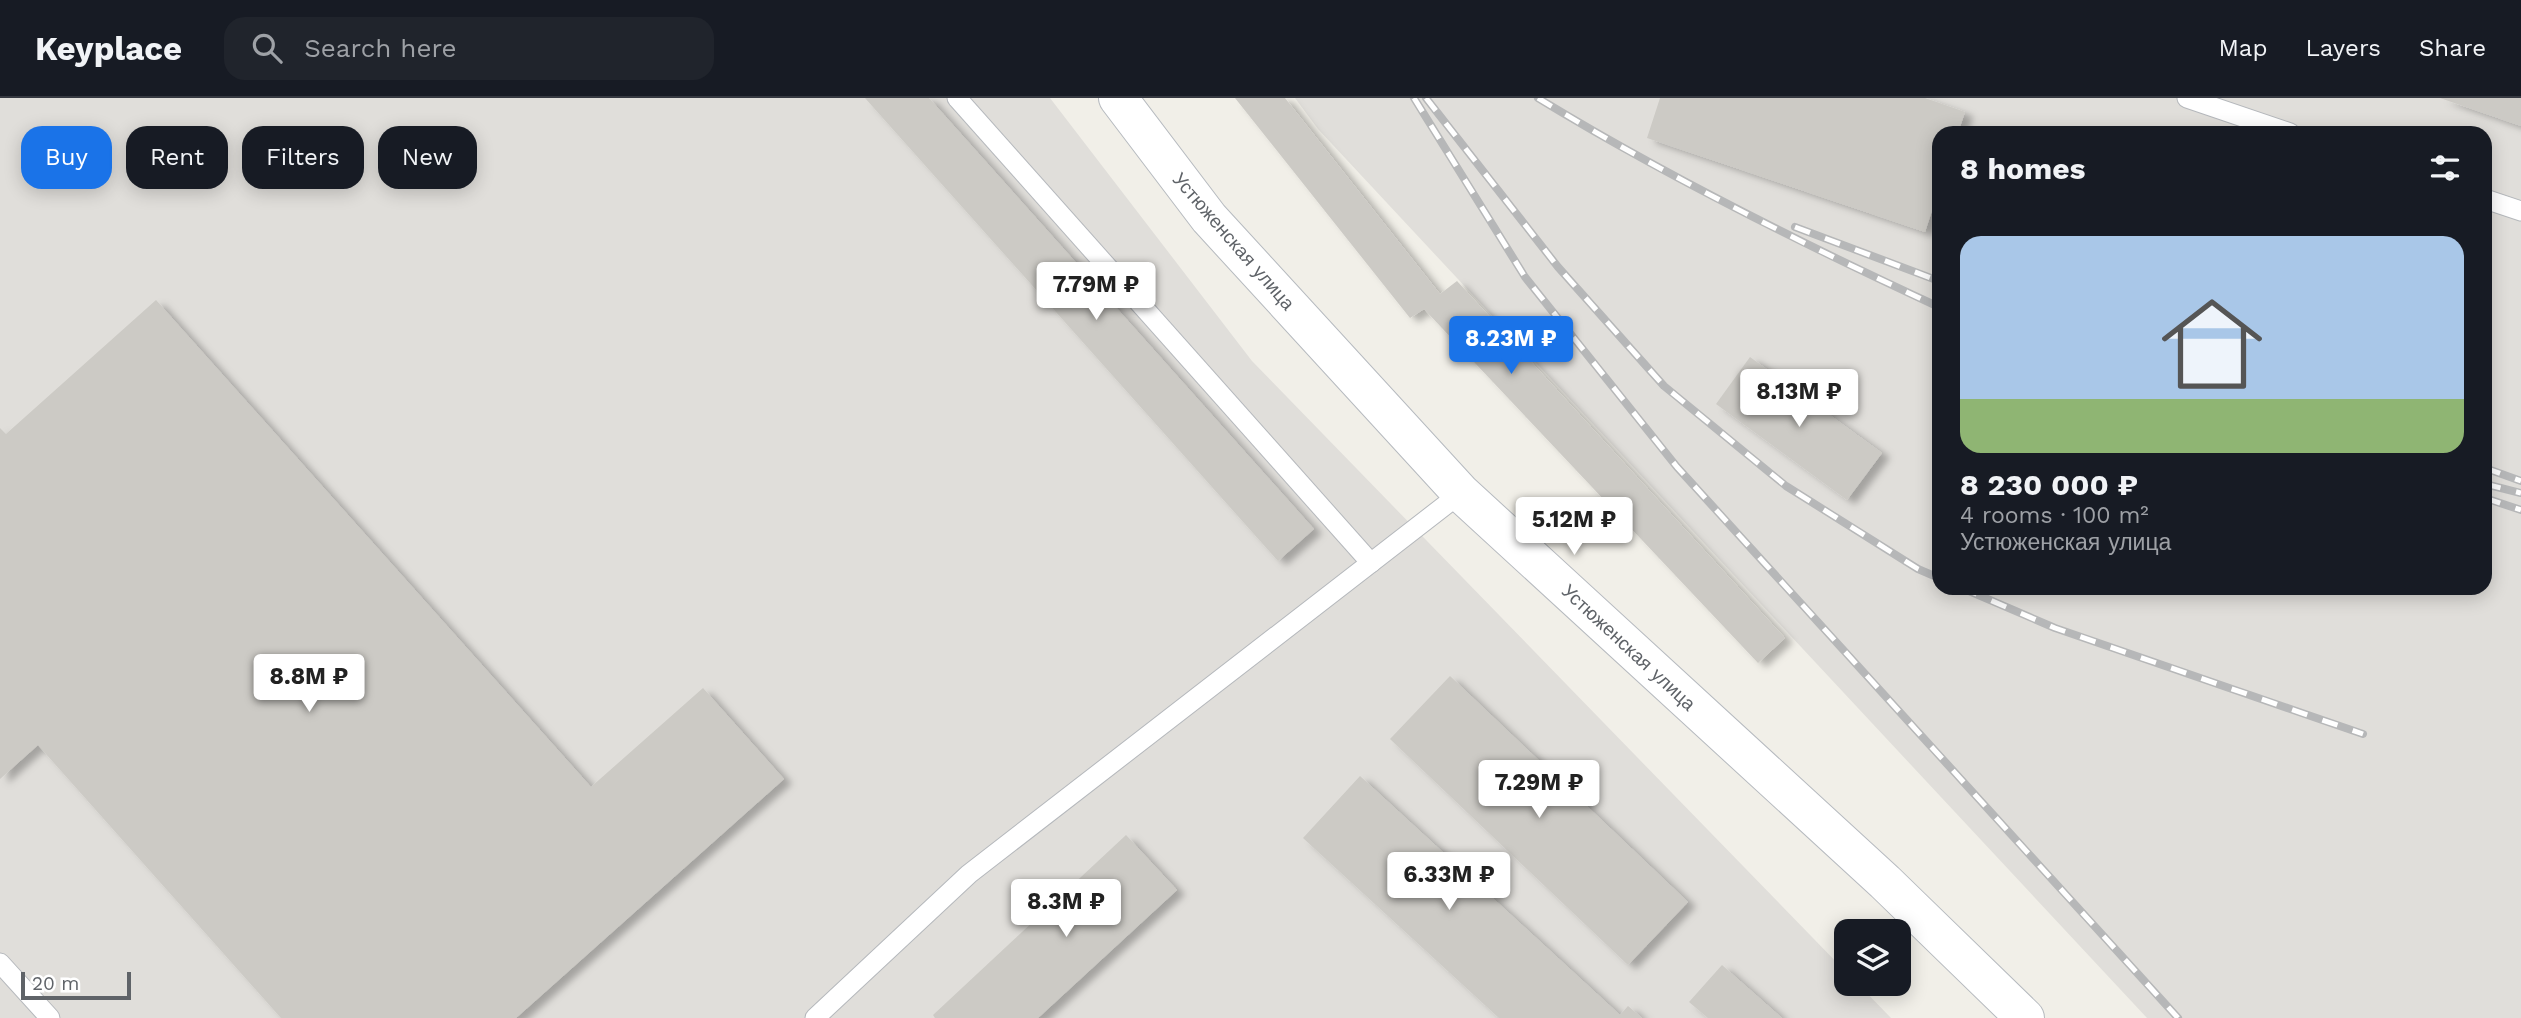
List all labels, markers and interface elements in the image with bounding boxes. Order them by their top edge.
search box [224,17,714,80]
text: Keyplace [35,29,182,68]
icon: search [248,29,286,67]
text: Search here [304,33,457,63]
text: Map [2219,34,2267,62]
text: Layers [2305,34,2381,62]
text: Share [2419,34,2486,62]
chip: Buy [21,126,112,189]
chip: Rent [126,126,228,189]
chip: Filters [242,126,364,189]
chip: New [378,126,477,189]
icon: filters [2426,149,2464,187]
text: 8 homes [1960,151,2086,186]
street label: Устюженская улица [1168,168,1300,315]
pin: 7.79M ₽ [1031,262,1161,322]
text: 7.79M ₽ [1053,271,1139,298]
icon: home [2149,281,2275,407]
pin: 8.23M ₽ [1446,316,1576,376]
text: 8.23M ₽ [1465,325,1557,352]
pin: 8.13M ₽ [1734,370,1864,429]
text: 8.13M ₽ [1756,378,1842,405]
text: 8 230 000 ₽ [1960,467,2138,502]
pin: 5.12M ₽ [1509,498,1639,557]
text: 4 rooms · 100 m² [1960,502,2149,529]
text: 5.12M ₽ [1532,506,1616,533]
text: Устюженская улица [1960,529,2171,556]
street label: Устюженская улица [1557,579,1701,716]
pin: 8.8M ₽ [252,654,366,714]
text: 8.8M ₽ [270,663,348,690]
pin: 7.29M ₽ [1474,760,1604,820]
text: 7.29M ₽ [1494,769,1584,796]
pin: 6.33M ₽ [1384,852,1514,912]
text: 6.33M ₽ [1403,861,1495,888]
pin: 8.3M ₽ [1009,880,1123,939]
text: 8.3M ₽ [1027,888,1105,915]
map controls [1834,919,1911,996]
button: layers [1834,919,1911,996]
scale bar [21,969,131,1001]
text: 20 m [32,972,79,995]

